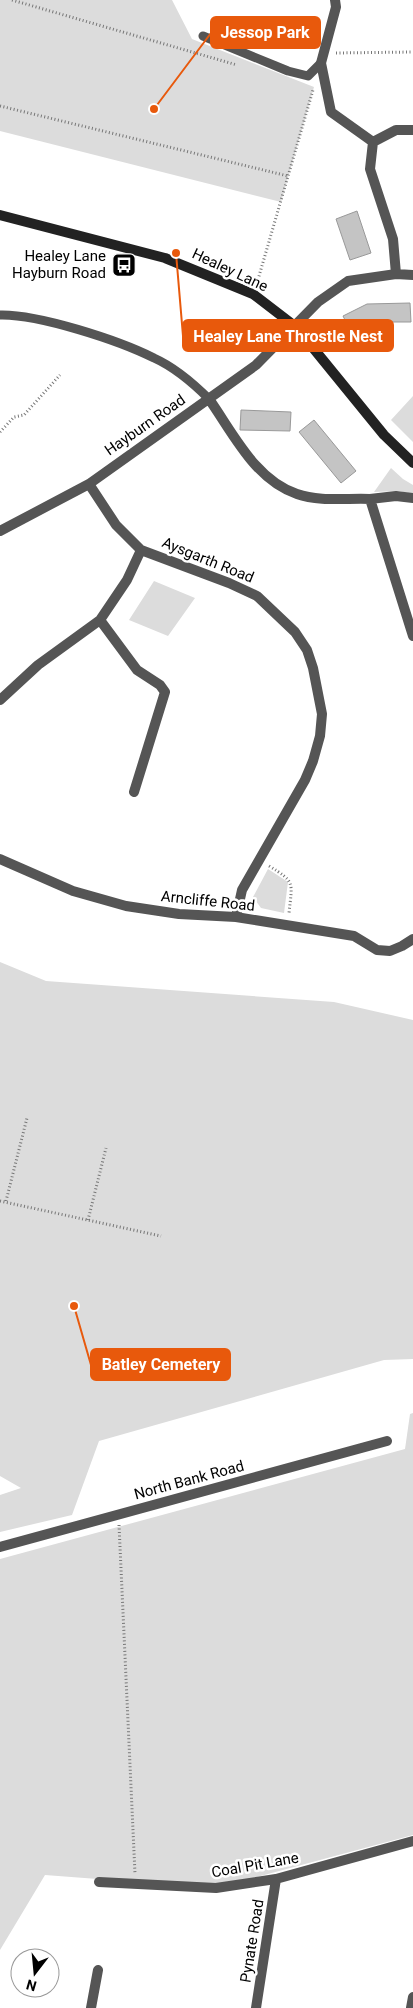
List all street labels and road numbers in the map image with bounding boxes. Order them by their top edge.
street label: Healey Lane [189,245,271,295]
street label: Hayburn Road [101,391,189,459]
street label: Aysgarth Road [159,533,257,587]
street label: Arncliffe Road [160,887,256,915]
street label: North Bank Road [132,1457,246,1503]
street label: Coal Pit Lane [210,1848,300,1882]
street label: Pynate Road [237,1898,267,1984]

